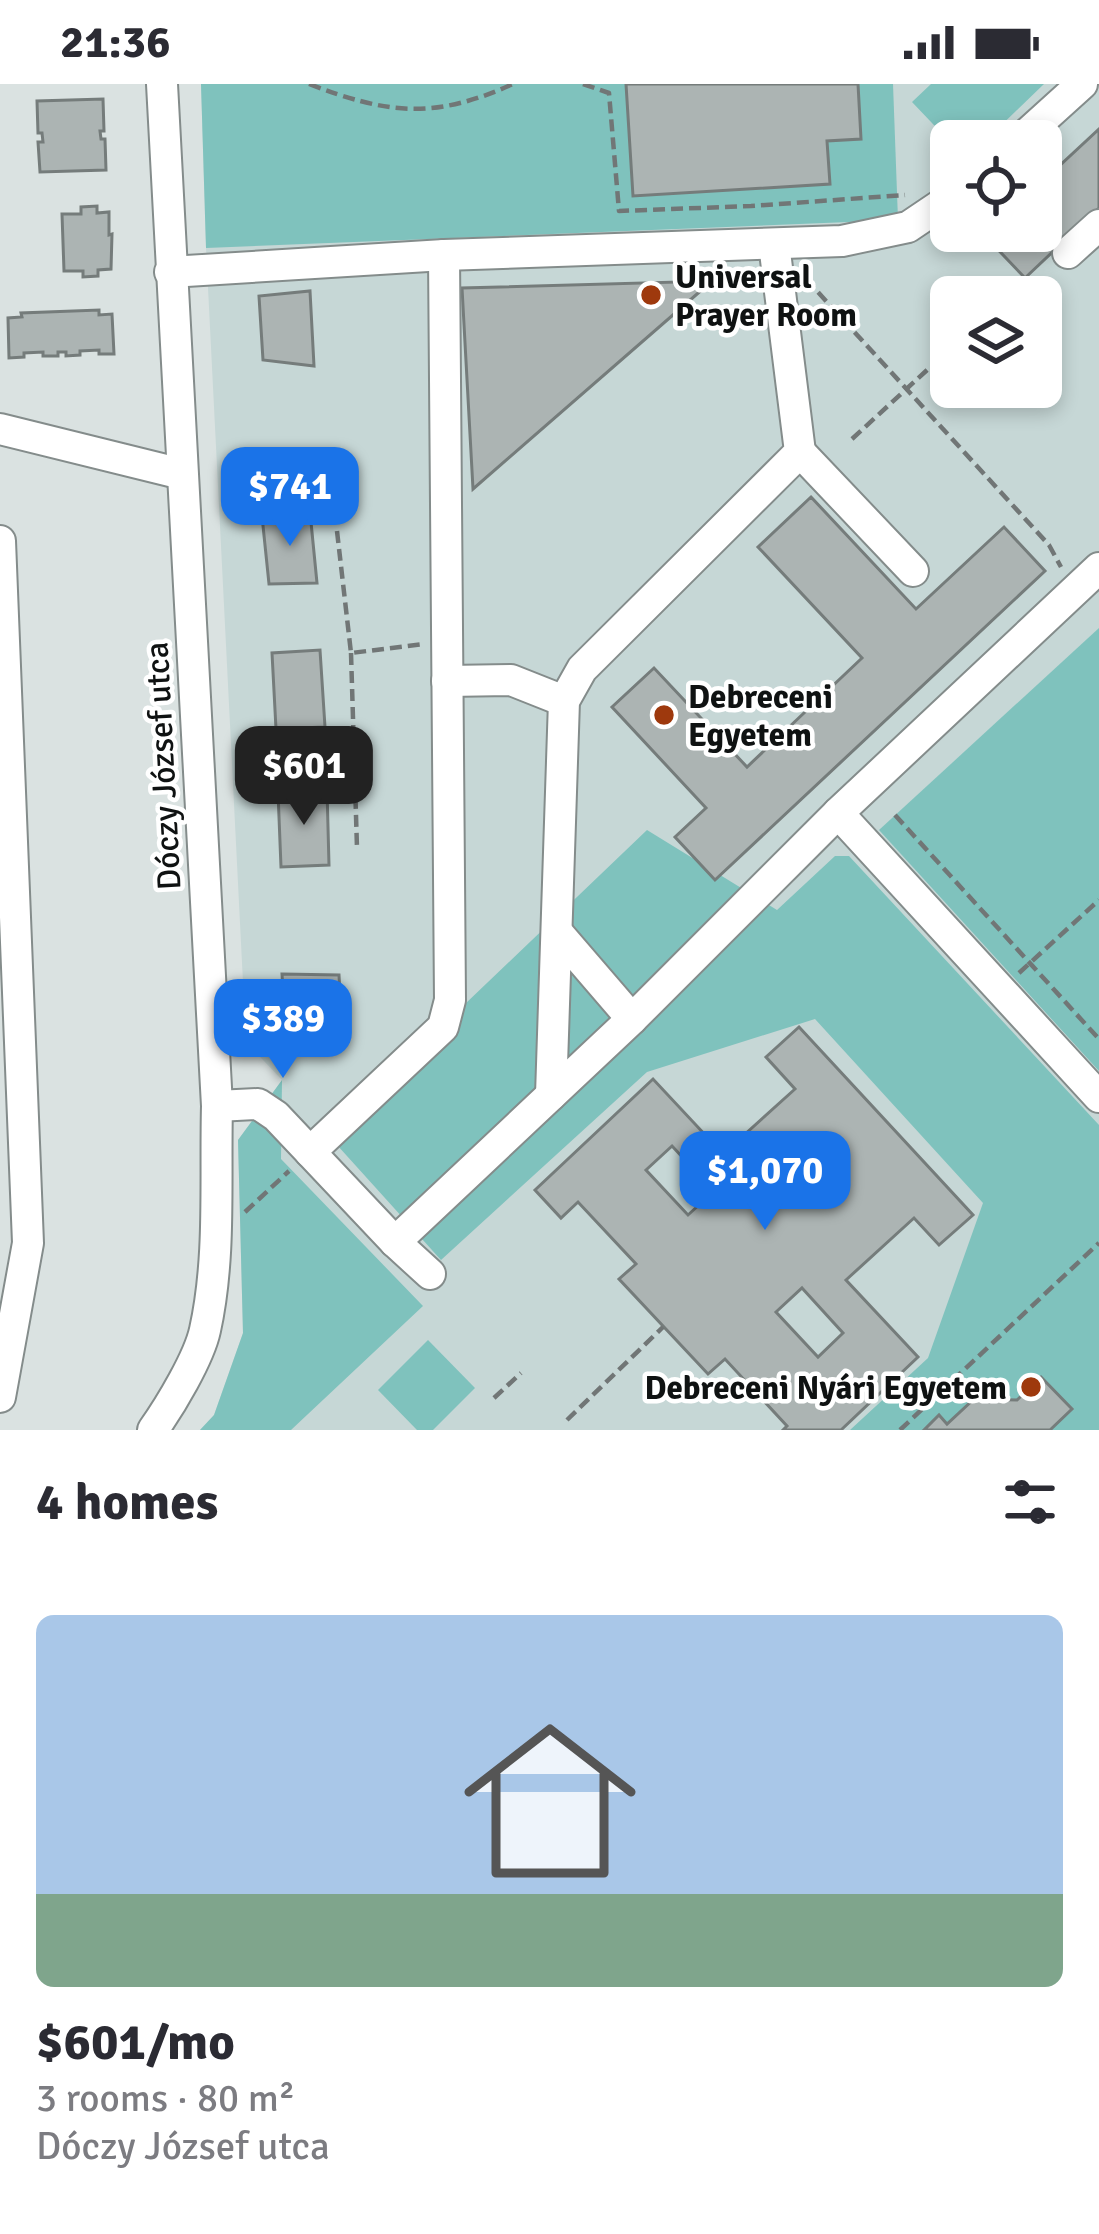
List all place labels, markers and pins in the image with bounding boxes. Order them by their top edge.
place label: Universal Prayer Room [675,257,857,336]
marker: Universal Prayer Room [638,282,664,308]
pin: $741 [219,447,361,549]
place label: Debreceni Egyetem [688,677,833,756]
marker: Debreceni Egyetem [651,702,677,728]
pin: $601 [233,726,375,828]
pin: $389 [212,979,354,1081]
pin: $1,070 [667,1131,863,1233]
place label: Debreceni Nyári Egyetem [644,1368,1007,1409]
marker: Debreceni Nyári Egyetem [1018,1374,1044,1400]

